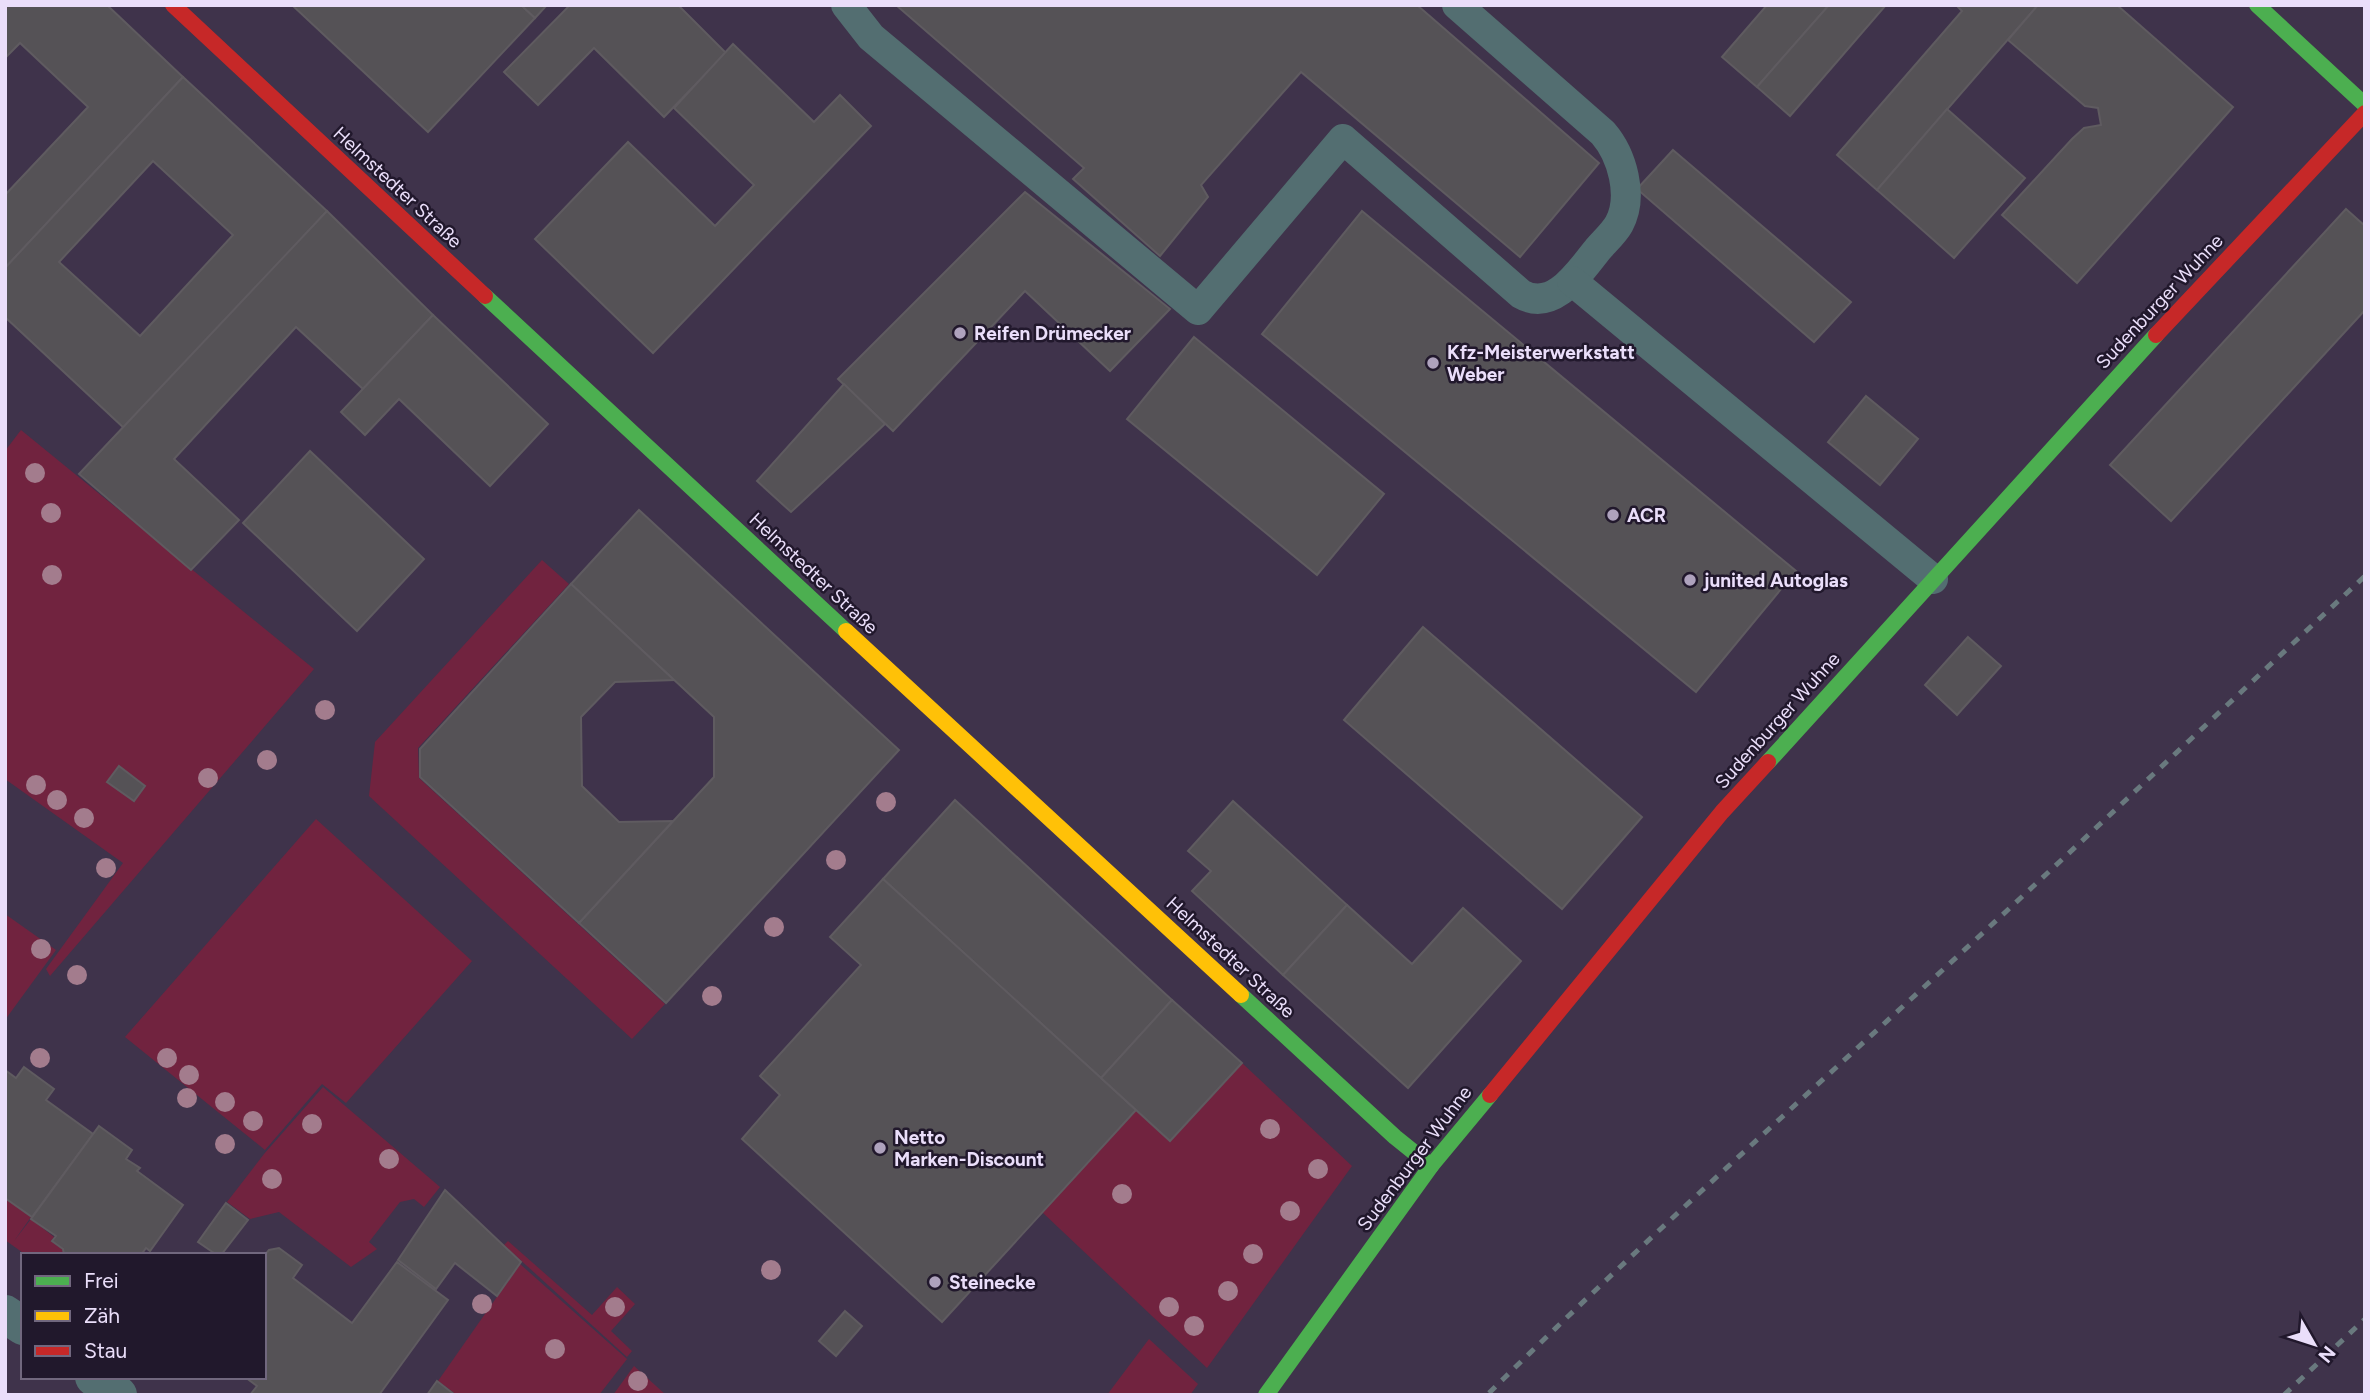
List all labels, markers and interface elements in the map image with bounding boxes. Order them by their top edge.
street label: Helmstedter Straße [329,122,467,253]
street label: Sudenburger Wuhne [2091,229,2228,373]
place label: Reifen Drümecker [974,322,1131,345]
marker: Reifen Drümecker [952,325,968,341]
place label: Kfz-Meisterwerkstatt Weber [1447,341,1635,386]
marker: Kfz-Meisterwerkstatt Weber [1425,355,1441,371]
place label: ACR [1627,504,1666,527]
marker: ACR [1605,507,1621,523]
street label: Helmstedter Straße [745,508,883,639]
place label: junited Autoglas [1702,569,1848,592]
marker: junited Autoglas [1682,572,1698,588]
street label: Sudenburger Wuhne [1710,647,1845,793]
street label: Helmstedter Straße [1162,892,1300,1023]
street label: Sudenburger Wuhne [1352,1081,1476,1235]
place label: Netto Marken-Discount [894,1126,1045,1171]
marker: Netto Marken-Discount [872,1140,888,1156]
legend [21,1253,266,1379]
text: Frei [84,1268,119,1293]
place label: Steinecke [949,1271,1036,1294]
marker: Steinecke [927,1274,943,1290]
text: Zäh [84,1303,120,1328]
north arrow [2279,1309,2349,1379]
text: Stau [84,1338,127,1363]
text: N [2313,1341,2340,1367]

